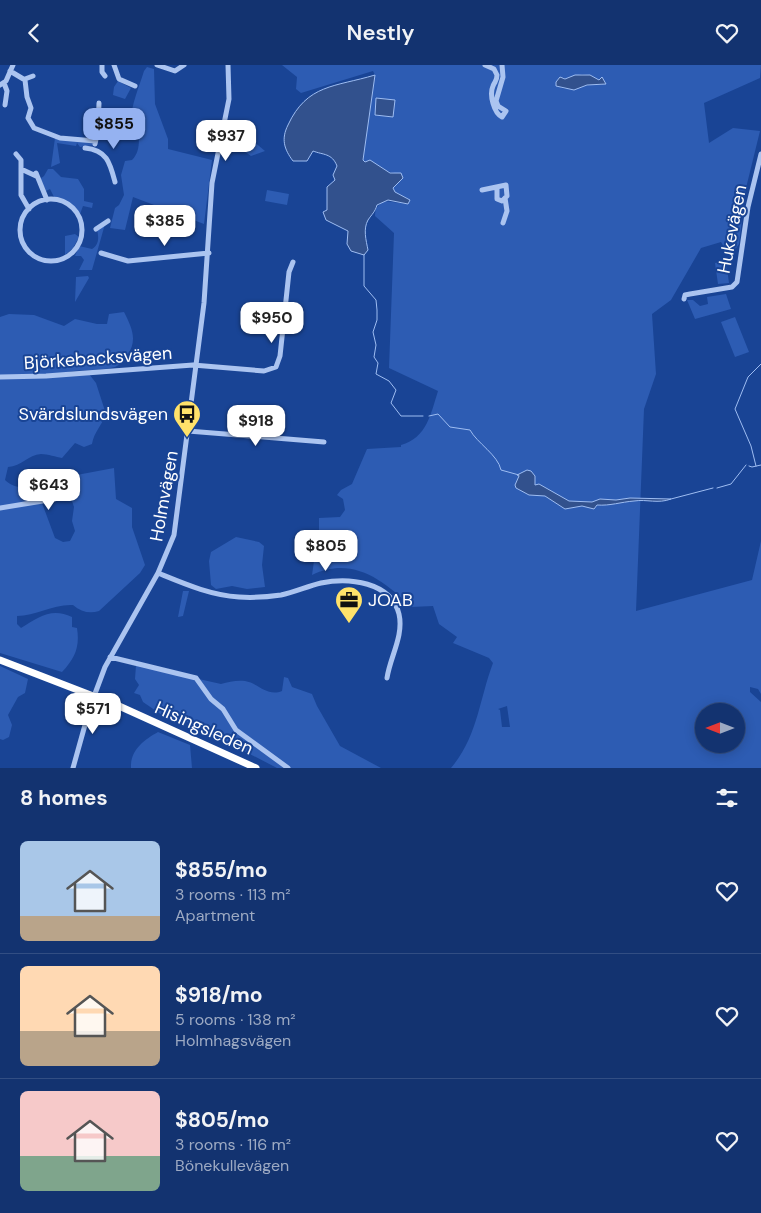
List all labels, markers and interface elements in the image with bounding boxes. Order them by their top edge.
text: Nestly [347,18,414,47]
icon: back [20,19,48,47]
icon: heart [713,19,741,47]
pin: $855 [84,107,144,150]
text: $855 [94,113,134,134]
pin: $937 [196,119,256,162]
text: $937 [207,125,245,146]
street label: Hukevägen [712,183,752,275]
pin: $385 [135,205,195,247]
text: $385 [145,210,185,231]
pin: $950 [242,301,302,344]
text: $950 [251,307,293,328]
street label: Björkebacksvägen [23,341,173,375]
bus stop icon: Svärdslundsvägen [172,399,202,438]
place label: Svärdslundsvägen [19,402,168,426]
pin: $918 [226,405,286,447]
text: $918 [238,410,274,431]
street label: Holmvägen [144,449,184,543]
pin: $643 [19,469,79,511]
text: $643 [29,474,69,495]
pin: $805 [296,529,356,572]
text: $805 [305,535,347,556]
office icon: JOAB [334,585,364,624]
place label: JOAB [368,588,413,612]
pin: $571 [63,693,123,735]
street label: Hisingsleden [151,696,257,760]
text: $571 [76,698,110,719]
north arrow [695,703,745,753]
map controls [695,703,745,753]
text: 8 homes [20,784,108,812]
icon: filters [713,784,741,812]
text: $855/mo [175,856,268,884]
icon: home [60,861,120,921]
icon: heart [713,877,741,905]
text: 3 rooms · 113 m² [175,884,291,905]
text: Apartment [175,905,255,926]
text: $918/mo [175,981,263,1009]
icon: home [60,986,120,1046]
icon: heart [713,1002,741,1030]
text: 5 rooms · 138 m² [175,1009,296,1030]
text: Holmhagsvägen [175,1030,291,1051]
text: $805/mo [175,1106,269,1134]
icon: home [60,1111,120,1171]
icon: heart [713,1127,741,1155]
text: 3 rooms · 116 m² [175,1134,291,1155]
text: Bönekullevägen [175,1155,289,1176]

